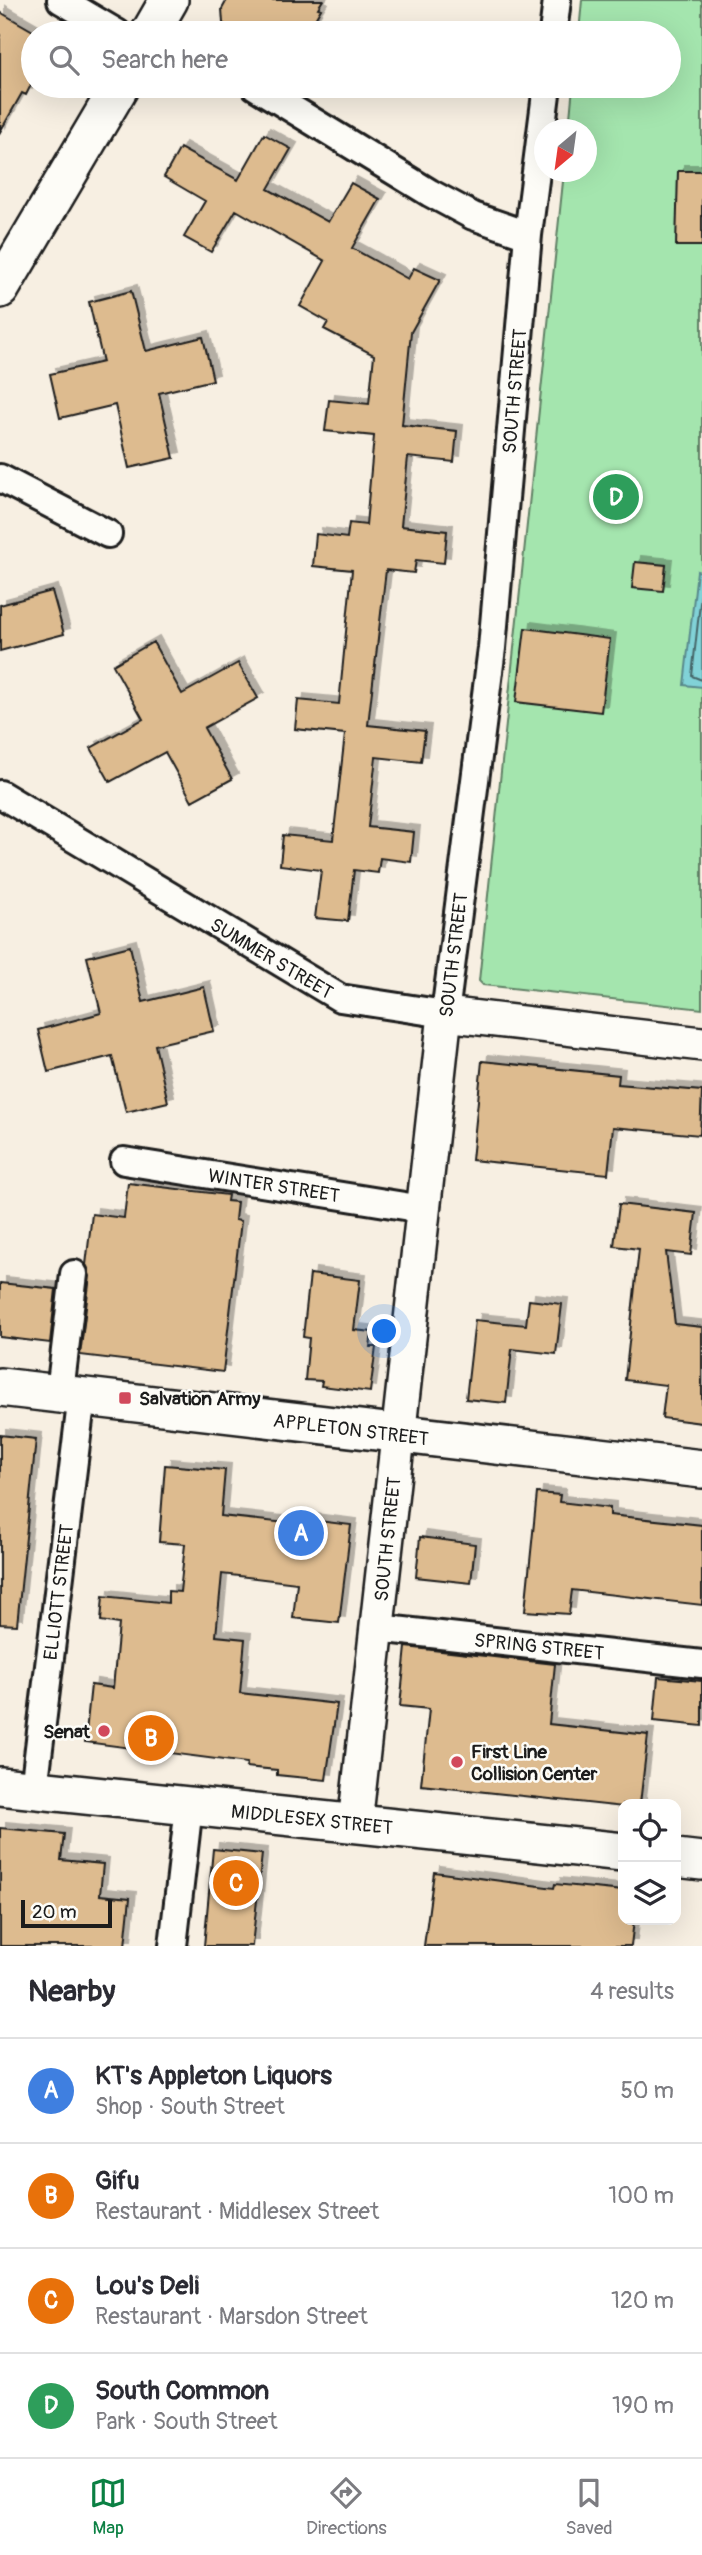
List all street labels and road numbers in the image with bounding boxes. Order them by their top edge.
street label: SOUTH STREET [498,328,532,455]
street label: SOUTH STREET [434,891,474,1019]
street label: SUMMER STREET [206,913,337,1005]
street label: WINTER STREET [206,1164,341,1208]
street label: APPLETON STREET [272,1409,430,1451]
street label: SOUTH STREET [370,1476,406,1603]
street label: ELLIOTT STREET [39,1523,79,1662]
street label: SPRING STREET [473,1628,605,1666]
street label: MIDDLESEX STREET [230,1800,394,1840]

